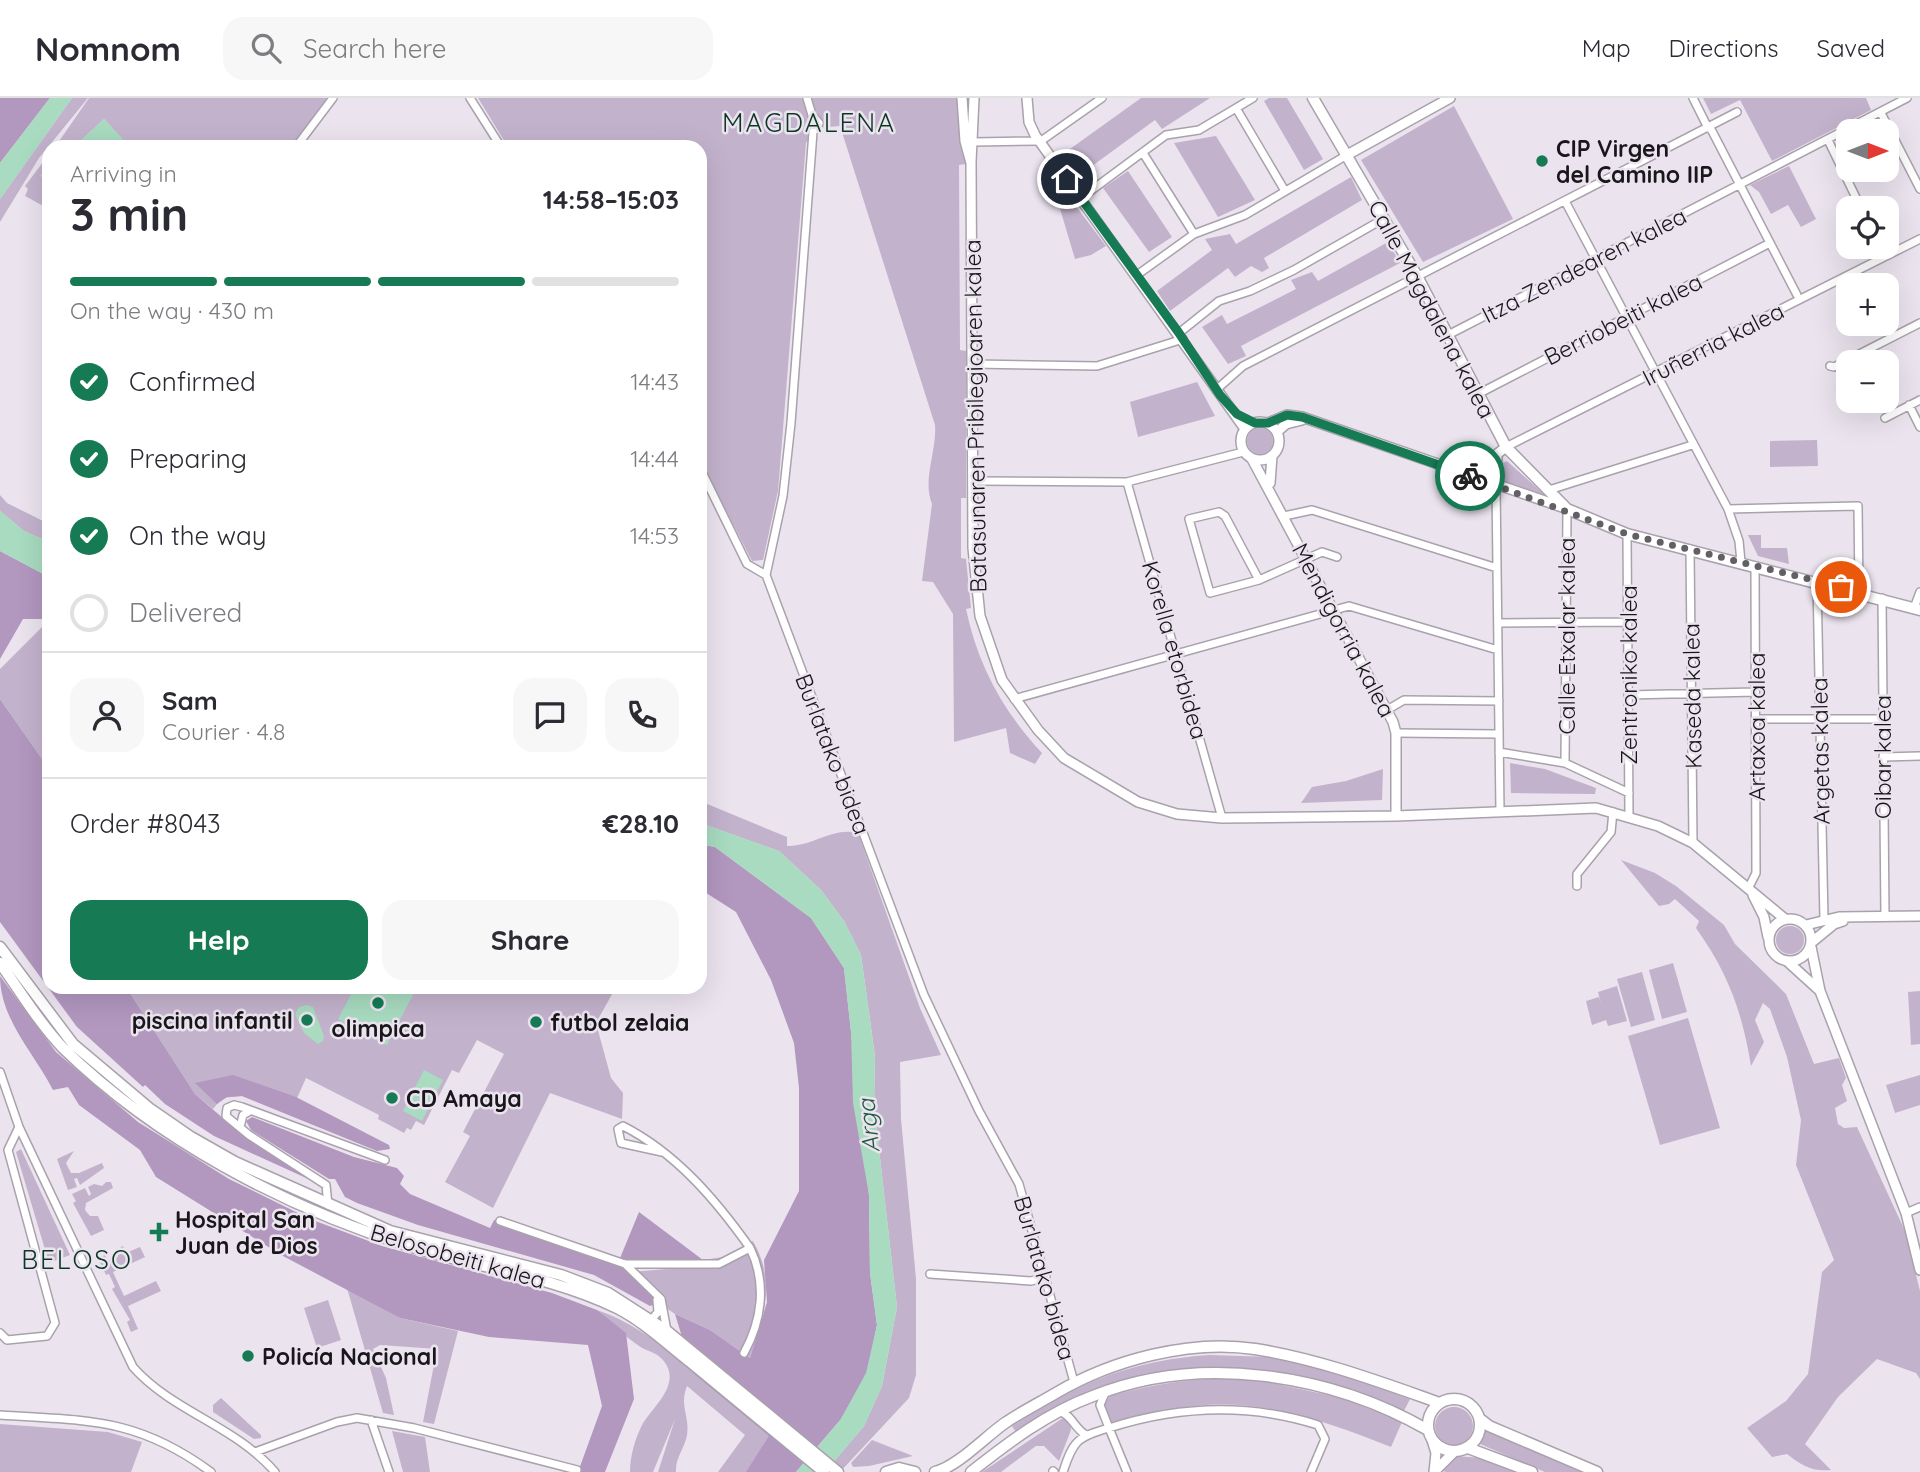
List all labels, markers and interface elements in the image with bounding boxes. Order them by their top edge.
search box [223,17,713,80]
text: Nomnom [35,28,181,69]
icon: search [247,29,285,67]
text: Search here [303,32,447,65]
text: Map [1582,33,1631,63]
text: Directions [1669,33,1779,63]
text: Saved [1817,33,1885,63]
district label: MAGDALENA [722,106,896,139]
north arrow [1836,119,1899,182]
map controls [1836,119,1899,413]
place label: CIP Virgen del Camino IIP [1556,134,1713,189]
pin [1037,149,1097,209]
marker: CIP Virgen del Camino IIP [1534,153,1550,169]
text: Arriving in [70,159,177,188]
icon: home [1048,160,1086,198]
text: 14:58–15:03 [543,183,679,216]
text: 3 min [70,185,188,243]
street label: Calle Magdalena kalea [1362,195,1502,423]
button: locate [1836,196,1899,259]
street label: Itza Zendearen kalea [1477,201,1691,329]
street label: Batasunaren Pribilegioaren kalea [957,239,993,593]
street label: Berriobeiti kalea [1539,267,1707,371]
button: + [1836,273,1899,336]
text: On the way · 430 m [70,296,274,325]
street label: Iruñerria kalea [1637,296,1789,392]
button: − [1836,350,1899,413]
icon: check [70,363,108,401]
text: Confirmed [129,365,256,398]
text: 14:43 [630,367,679,396]
icon: check [70,440,108,478]
courier [1435,441,1505,511]
text: Preparing [129,442,247,475]
text: 14:44 [630,444,679,473]
icon: bike [1451,457,1489,495]
icon: check [70,517,108,555]
text: On the way [129,519,267,552]
text: 14:53 [630,521,679,550]
street label: Calle Etxalar kalea [1552,537,1581,735]
street label: Mendigorria kalea [1286,538,1402,722]
street label: Korella etorbidea [1136,557,1214,743]
pin [1811,557,1871,617]
icon: bag [1822,568,1860,606]
street label: Zentroniko kalea [1614,585,1643,765]
text: Delivered [129,596,242,629]
street label: Kaseda kalea [1676,623,1708,769]
street label: Artaxoa kalea [1742,653,1771,801]
street label: Burlatako bidea [789,670,877,838]
street label: Argetas kalea [1804,677,1836,825]
button: person [70,678,144,752]
button: chat [513,678,587,752]
button: phone [605,678,679,752]
text: Sam [162,684,218,717]
street label: Oibar kalea [1868,695,1897,819]
text: Courier · 4.8 [162,717,285,746]
text: Order #8043 [70,807,221,840]
text: €28.10 [602,807,679,840]
button: Help [70,900,368,980]
button: Share [382,900,679,980]
marker: olimpica [370,995,386,1011]
place label: piscina infantil [132,1006,293,1035]
place label: futbol zelaia [550,1008,689,1037]
marker: piscina infantil [299,1012,315,1028]
place label: olimpica [331,1014,425,1043]
marker: futbol zelaia [528,1014,544,1030]
place label: CD Amaya [406,1084,522,1113]
marker: CD Amaya [384,1090,400,1106]
water label: Arga [850,1096,886,1154]
street label: Burlatako bidea [1008,1192,1082,1364]
place label: Hospital San Juan de Dios [175,1205,318,1260]
street label: Belosobeiti kalea [367,1217,549,1295]
marker: Hospital San Juan de Dios [149,1222,169,1242]
district label: BELOSO [21,1243,133,1276]
place label: Policía Nacional [262,1342,437,1371]
marker: Policía Nacional [240,1348,256,1364]

